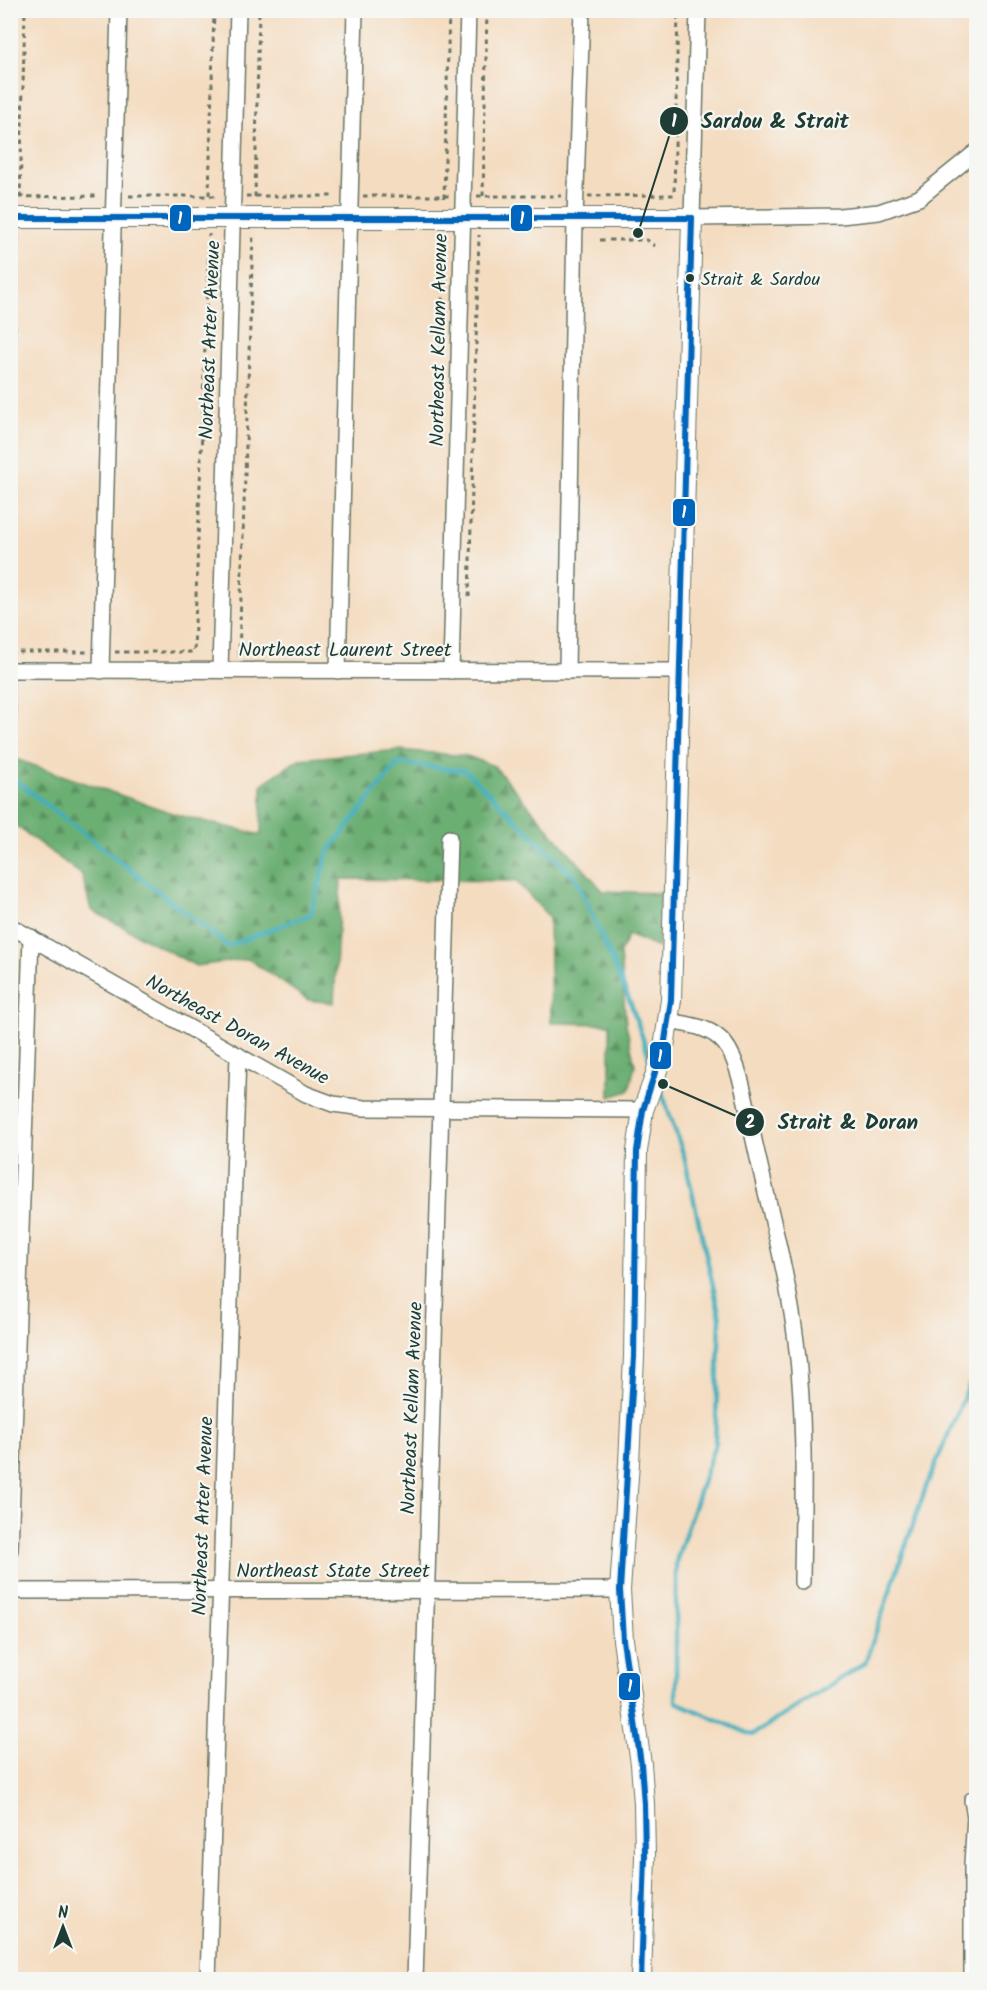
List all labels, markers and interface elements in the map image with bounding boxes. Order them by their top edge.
callout: Sardou & Strait [659,102,861,141]
text: Sardou & Strait [701,106,850,139]
text: 1 [671,108,677,137]
line badge: 1 [169,204,192,232]
line badge: 1 [510,204,533,232]
text: 1 [178,207,183,232]
text: 1 [520,207,525,232]
street label: Northeast Kellam Avenue [422,233,458,447]
street label: Northeast Arter Avenue [192,240,230,440]
place label: Strait & Sardou [701,266,820,295]
marker: Strait & Sardou [684,272,696,284]
line badge: 1 [672,498,696,527]
text: 1 [682,501,687,526]
street label: Northeast Laurent Street [238,635,452,667]
street label: Northeast Doran Avenue [139,967,335,1095]
line badge: 1 [649,1041,672,1070]
text: 1 [658,1045,663,1070]
callout: Strait & Doran [735,1102,930,1141]
text: Strait & Doran [778,1107,918,1140]
text: 2 [745,1109,755,1138]
street label: Northeast Kellam Avenue [393,1301,433,1515]
street label: Northeast Arter Avenue [185,1416,223,1616]
street label: Northeast State Street [236,1556,430,1588]
line badge: 1 [618,1672,641,1701]
text: 1 [628,1675,633,1700]
north arrow [33,1897,93,1957]
text: N [58,1901,68,1926]

